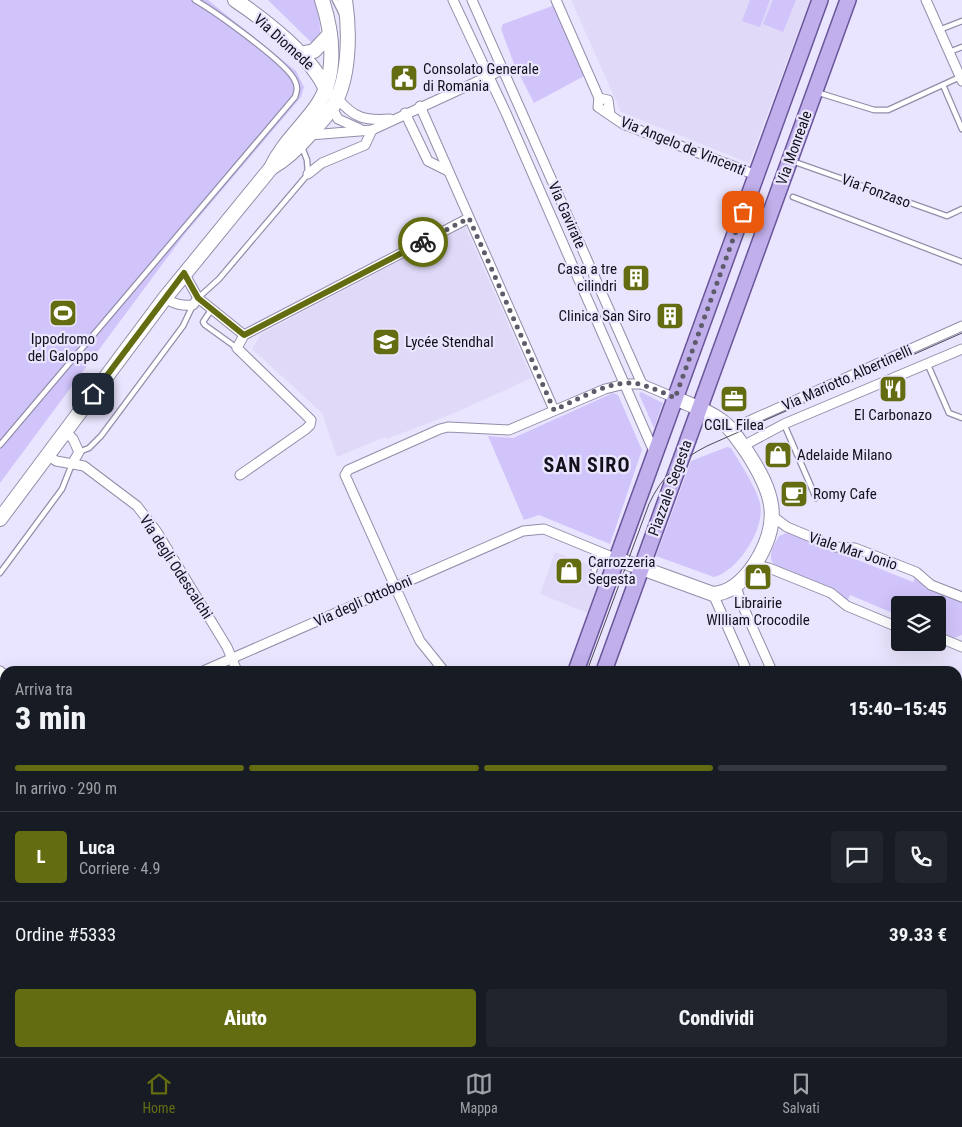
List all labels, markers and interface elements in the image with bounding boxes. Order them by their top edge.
street label: Via Diomede [250,10,318,74]
place label: Consolato Generale di Romania [423,60,539,95]
public building icon: Consolato Generale di Romania [389,63,419,93]
street label: Via Monreale [772,108,816,188]
street label: Via Angelo de Vincenti [618,113,748,179]
street label: Via Fonzaso [839,170,913,212]
street label: Via Gavirate [544,179,590,251]
pin [722,191,764,233]
icon: bag [729,198,757,226]
courier [398,217,448,267]
icon: bike [409,228,437,256]
place label: Casa a tre cilindri [557,260,617,295]
building icon: Casa a tre cilindri [621,263,651,293]
sports icon: Ippodromo del Galoppo [48,298,78,328]
building icon: Clinica San Siro [655,301,685,331]
place label: Clinica San Siro [559,307,651,325]
school or university icon: Lycée Stendhal [371,327,401,357]
place label: Ippodromo del Galoppo [28,330,98,365]
place label: Lycée Stendhal [405,333,494,351]
street label: Via Mariotto Albertinelli [779,341,915,415]
pin [72,373,114,415]
restaurant icon: El Carbonazo [878,374,908,404]
icon: home [79,380,107,408]
office icon: CGIL Filea [719,384,749,414]
place label: El Carbonazo [854,406,932,424]
place label: CGIL Filea [704,416,764,434]
street label: Piazzale Segesta [644,438,696,538]
shop icon: Adelaide Milano [763,440,793,470]
place label: Adelaide Milano [797,446,892,464]
district label: SAN SIRO [544,453,630,477]
cafe icon: Romy Cafe [779,479,809,509]
place label: Romy Cafe [813,485,877,503]
street label: Via degli Odescalchi [136,512,216,622]
street label: Viale Mar Jonio [806,528,900,574]
place label: Carrozzeria Segesta [588,553,655,588]
shop icon: Carrozzeria Segesta [554,556,584,586]
shop icon: Librairie WIlliam Crocodile [743,562,773,592]
street label: Via degli Ottoboni [311,571,415,631]
place label: Librairie WIlliam Crocodile [706,594,810,629]
map controls [891,596,946,651]
button: layers [891,596,946,651]
text: Arriva tra [15,680,73,699]
text: 15:40–15:45 [849,697,947,720]
text: 3 min [15,699,86,737]
text: In arrivo · 290 m [15,779,117,798]
button: chat [831,831,883,883]
button: phone [895,831,947,883]
text: Luca [79,836,115,859]
text: L [36,845,46,868]
text: Corriere · 4.9 [79,859,161,878]
text: Ordine #5333 [15,923,116,946]
text: 39.33 € [889,923,947,946]
button: Aiuto [15,989,476,1047]
button: Condividi [486,989,947,1047]
tab: Home [142,1070,175,1116]
tab: Mappa [460,1070,498,1116]
tab: Salvati [782,1070,820,1116]

